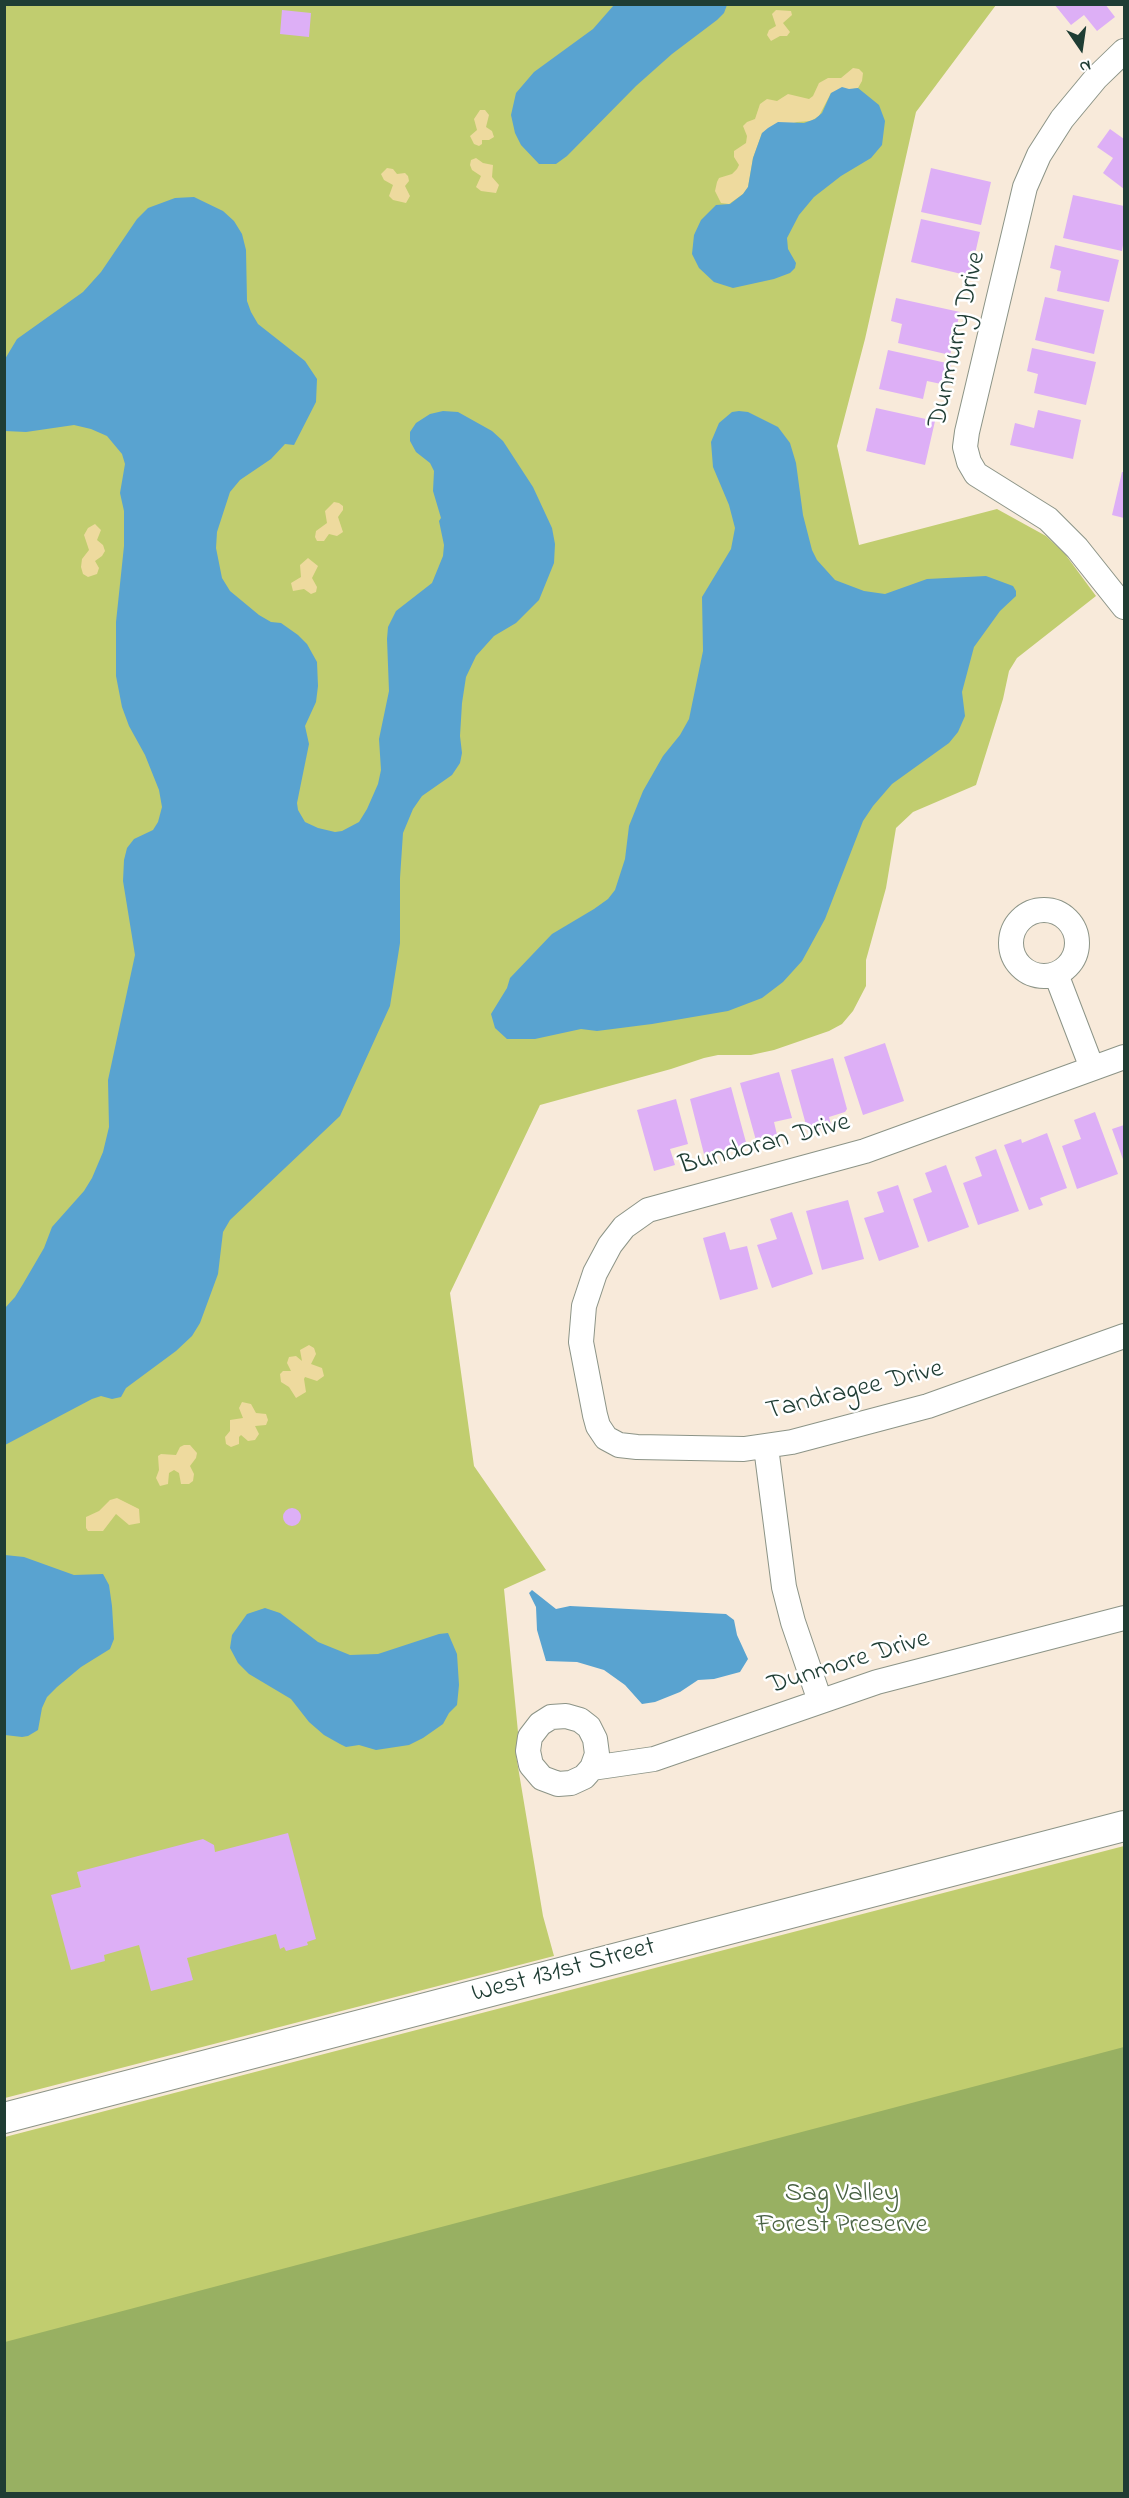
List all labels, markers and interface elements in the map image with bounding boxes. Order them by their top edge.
north arrow [1051,18,1111,78]
text: N [1077,53,1093,78]
street label: Dunmurry Drive [923,249,995,431]
street label: Bundoran Drive [676,1108,854,1184]
street label: Tandragee Drive [763,1354,947,1430]
street label: Dunmore Drive [764,1624,934,1704]
street label: West 131st Street [469,1932,659,2012]
park label: Sag Valley Forest Preserve [756,2180,928,2243]

